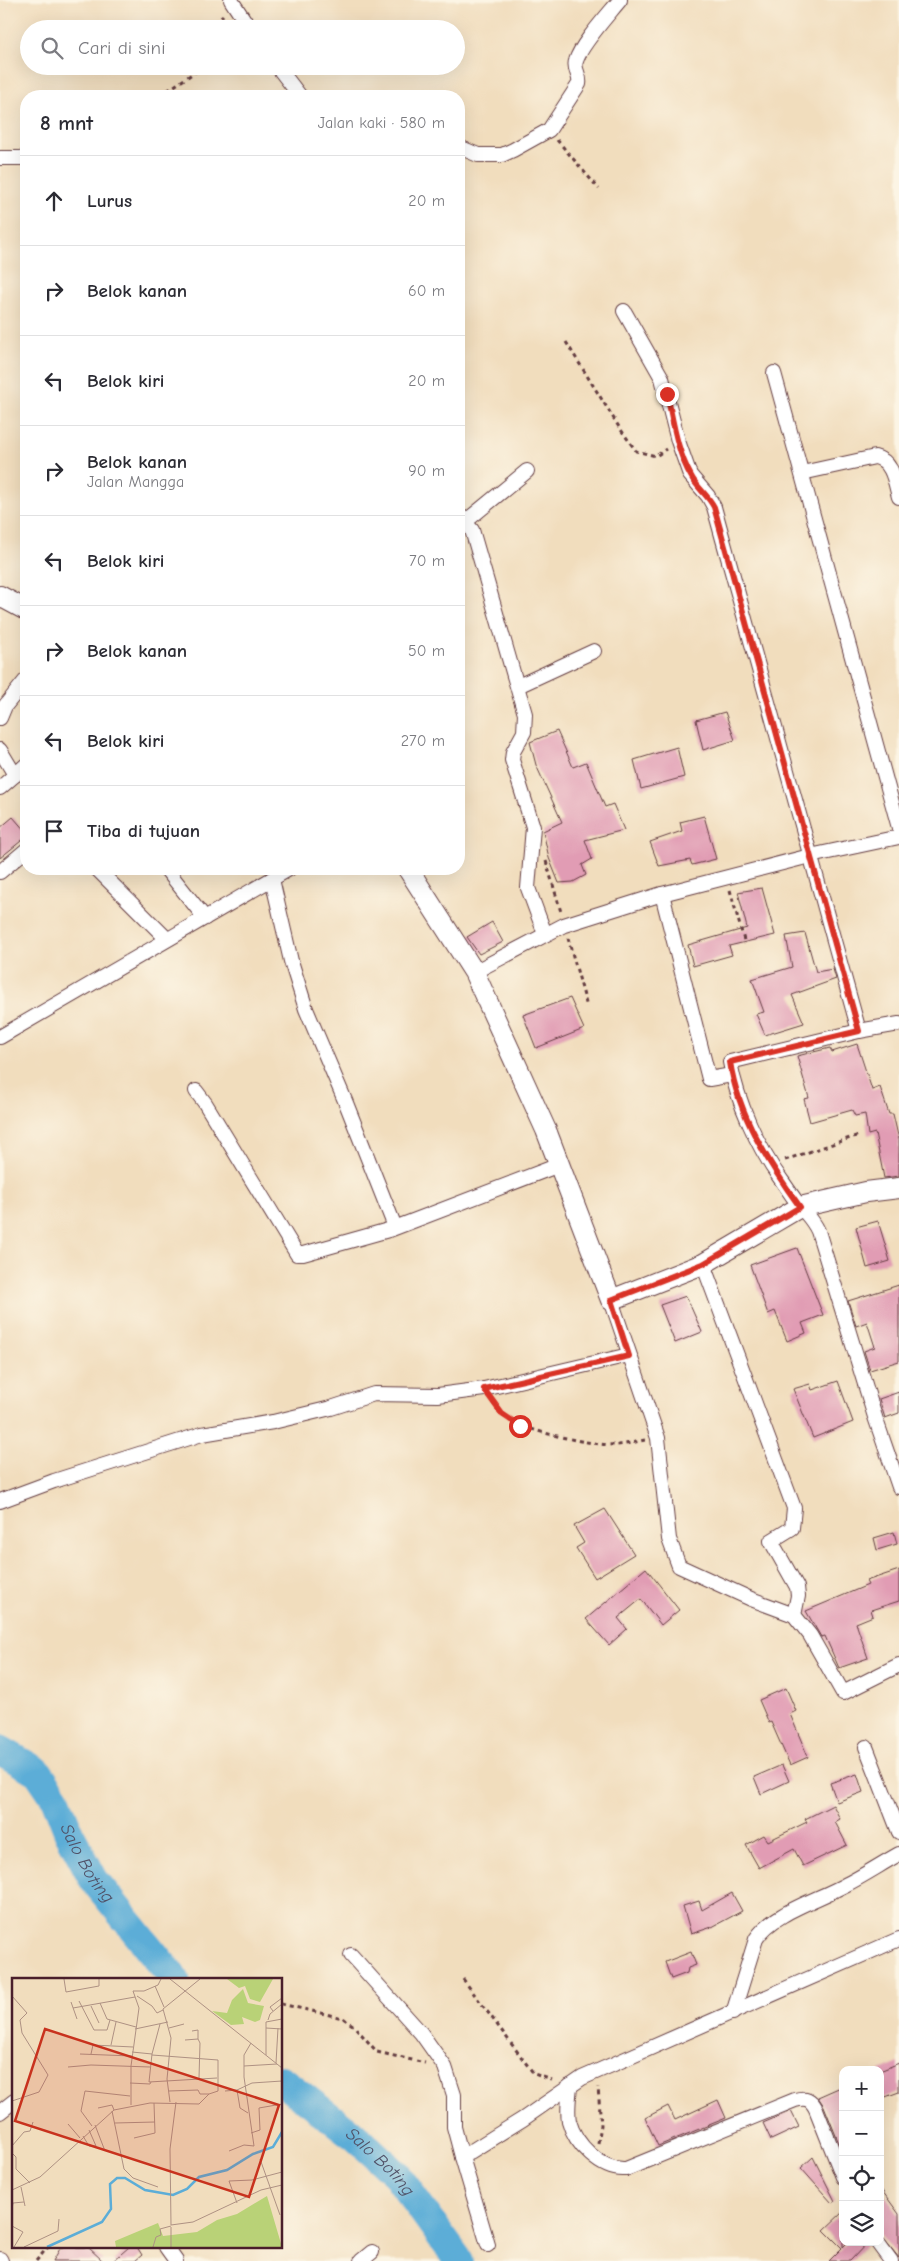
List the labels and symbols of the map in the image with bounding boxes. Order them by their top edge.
route end [656,383,679,406]
route start [509,1415,532,1438]
water label: Salo Boting [56,1821,119,1907]
inset map [12,1978,282,2248]
water label: Salo Boting [342,2123,419,2200]

